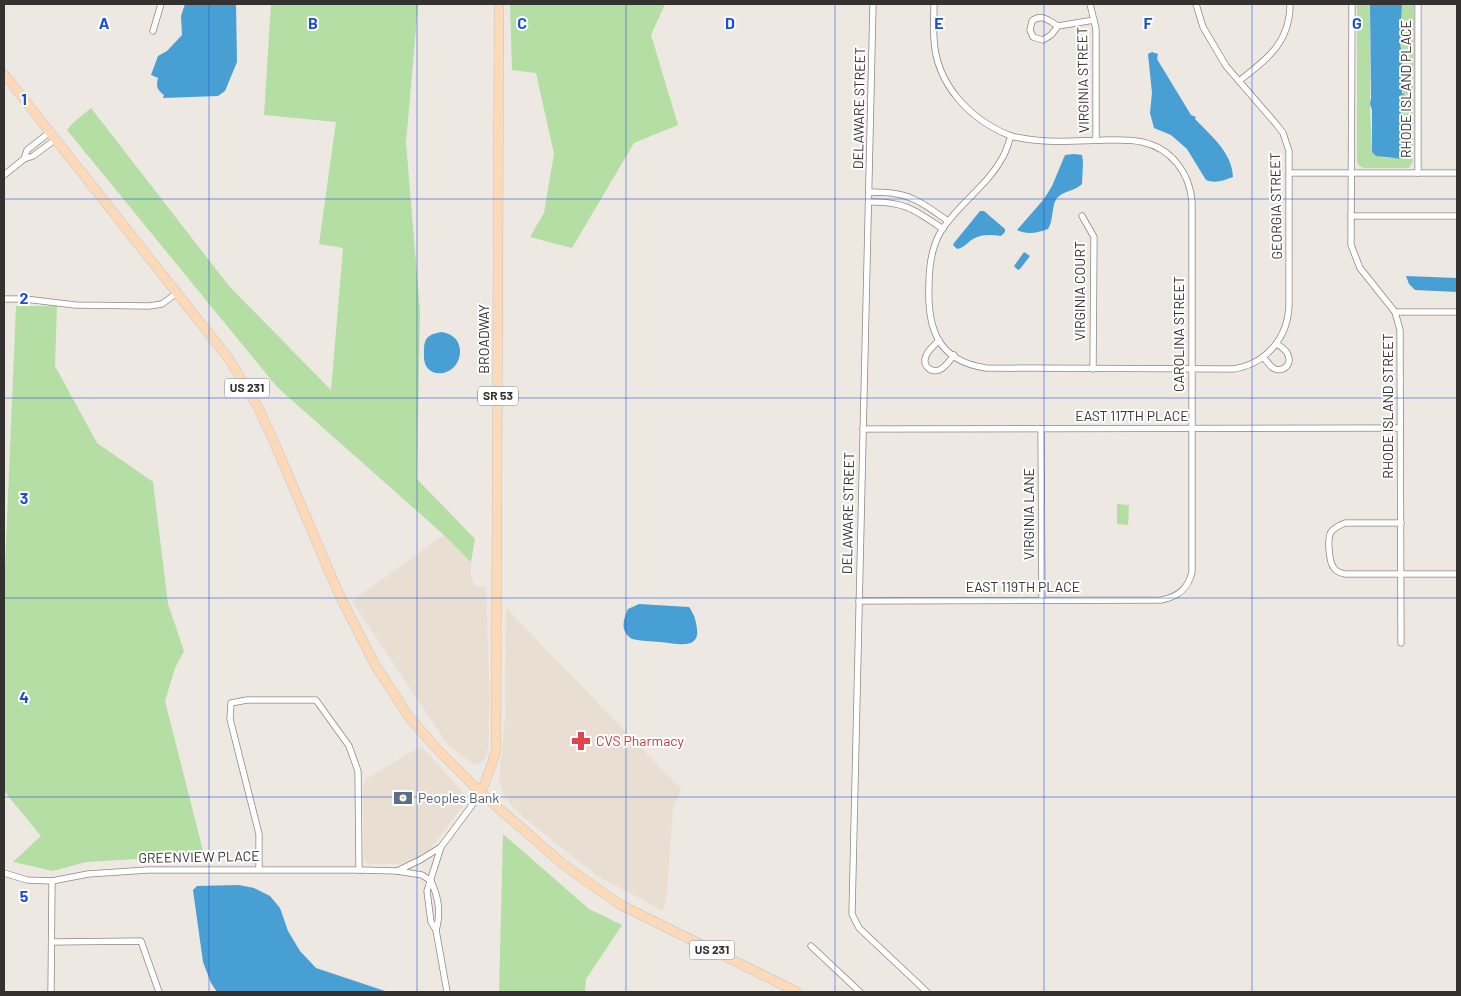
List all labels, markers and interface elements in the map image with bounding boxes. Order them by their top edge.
text: A [99,13,110,32]
text: B [308,13,318,32]
text: C [517,13,527,32]
text: D [725,13,735,32]
text: E [934,13,944,32]
text: F [1144,13,1153,32]
text: G [1352,13,1362,32]
street label: RHODE ISLAND PLACE [1397,20,1414,158]
street label: VIRGINIA STREET [1073,27,1092,133]
street label: DELAWARE STREET [849,47,868,169]
text: 1 [21,89,27,108]
street label: GEORGIA STREET [1266,152,1285,260]
street label: VIRGINIA COURT [1071,241,1088,341]
street label: CAROLINA STREET [1170,276,1187,392]
text: 2 [20,288,29,307]
street label: BROADWAY [475,304,492,374]
street label: RHODE ISLAND STREET [1379,333,1396,479]
road number: US 231 [224,378,270,398]
road number: SR 53 [478,386,518,406]
street label: EAST 117TH PLACE [1075,407,1189,424]
street label: DELAWARE STREET [838,452,857,574]
street label: VIRGINIA LANE [1020,468,1037,560]
text: 3 [20,488,28,507]
street label: EAST 119TH PLACE [966,578,1080,595]
text: 4 [19,687,29,706]
pharmacy icon: CVS Pharmacy [570,730,592,752]
place label: CVS Pharmacy [596,732,685,749]
bank icon: Peoples Bank [392,787,414,809]
place label: Peoples Bank [418,789,499,806]
street label: GREENVIEW PLACE [138,847,260,866]
text: 5 [20,886,29,905]
road number: US 231 [690,940,734,960]

